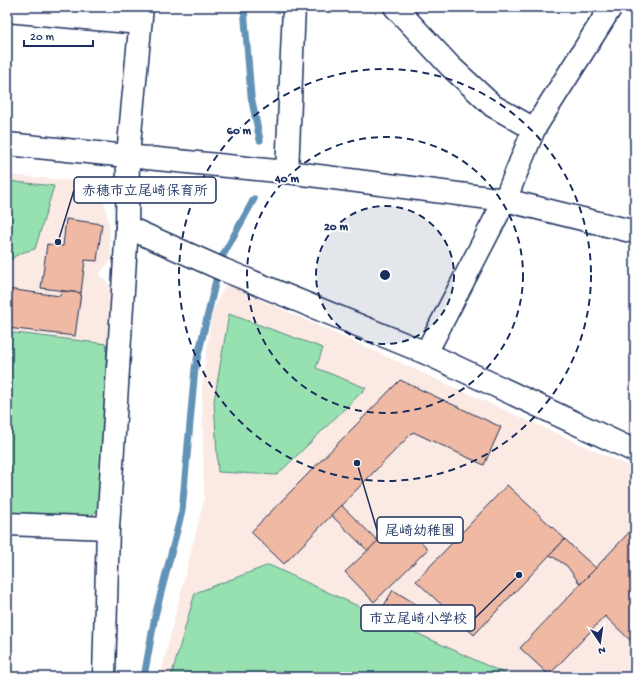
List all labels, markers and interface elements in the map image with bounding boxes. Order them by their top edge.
scale bar [24,22,93,48]
text: 20 m [30,31,55,45]
text: 60 m [227,125,252,139]
text: 40 m [274,173,299,187]
callout: 赤穂市立尾崎保育所 [74,177,216,203]
text: 赤穂市立尾崎保育所 [82,183,208,201]
text: 20 m [324,221,349,235]
centre of rings [378,268,392,282]
callout: 尾崎幼稚園 [377,517,463,543]
text: 尾崎幼稚園 [385,523,455,541]
callout: 市立尾崎小学校 [361,605,475,631]
text: 市立尾崎小学校 [369,611,467,629]
north arrow [580,622,620,662]
text: N [597,643,607,656]

